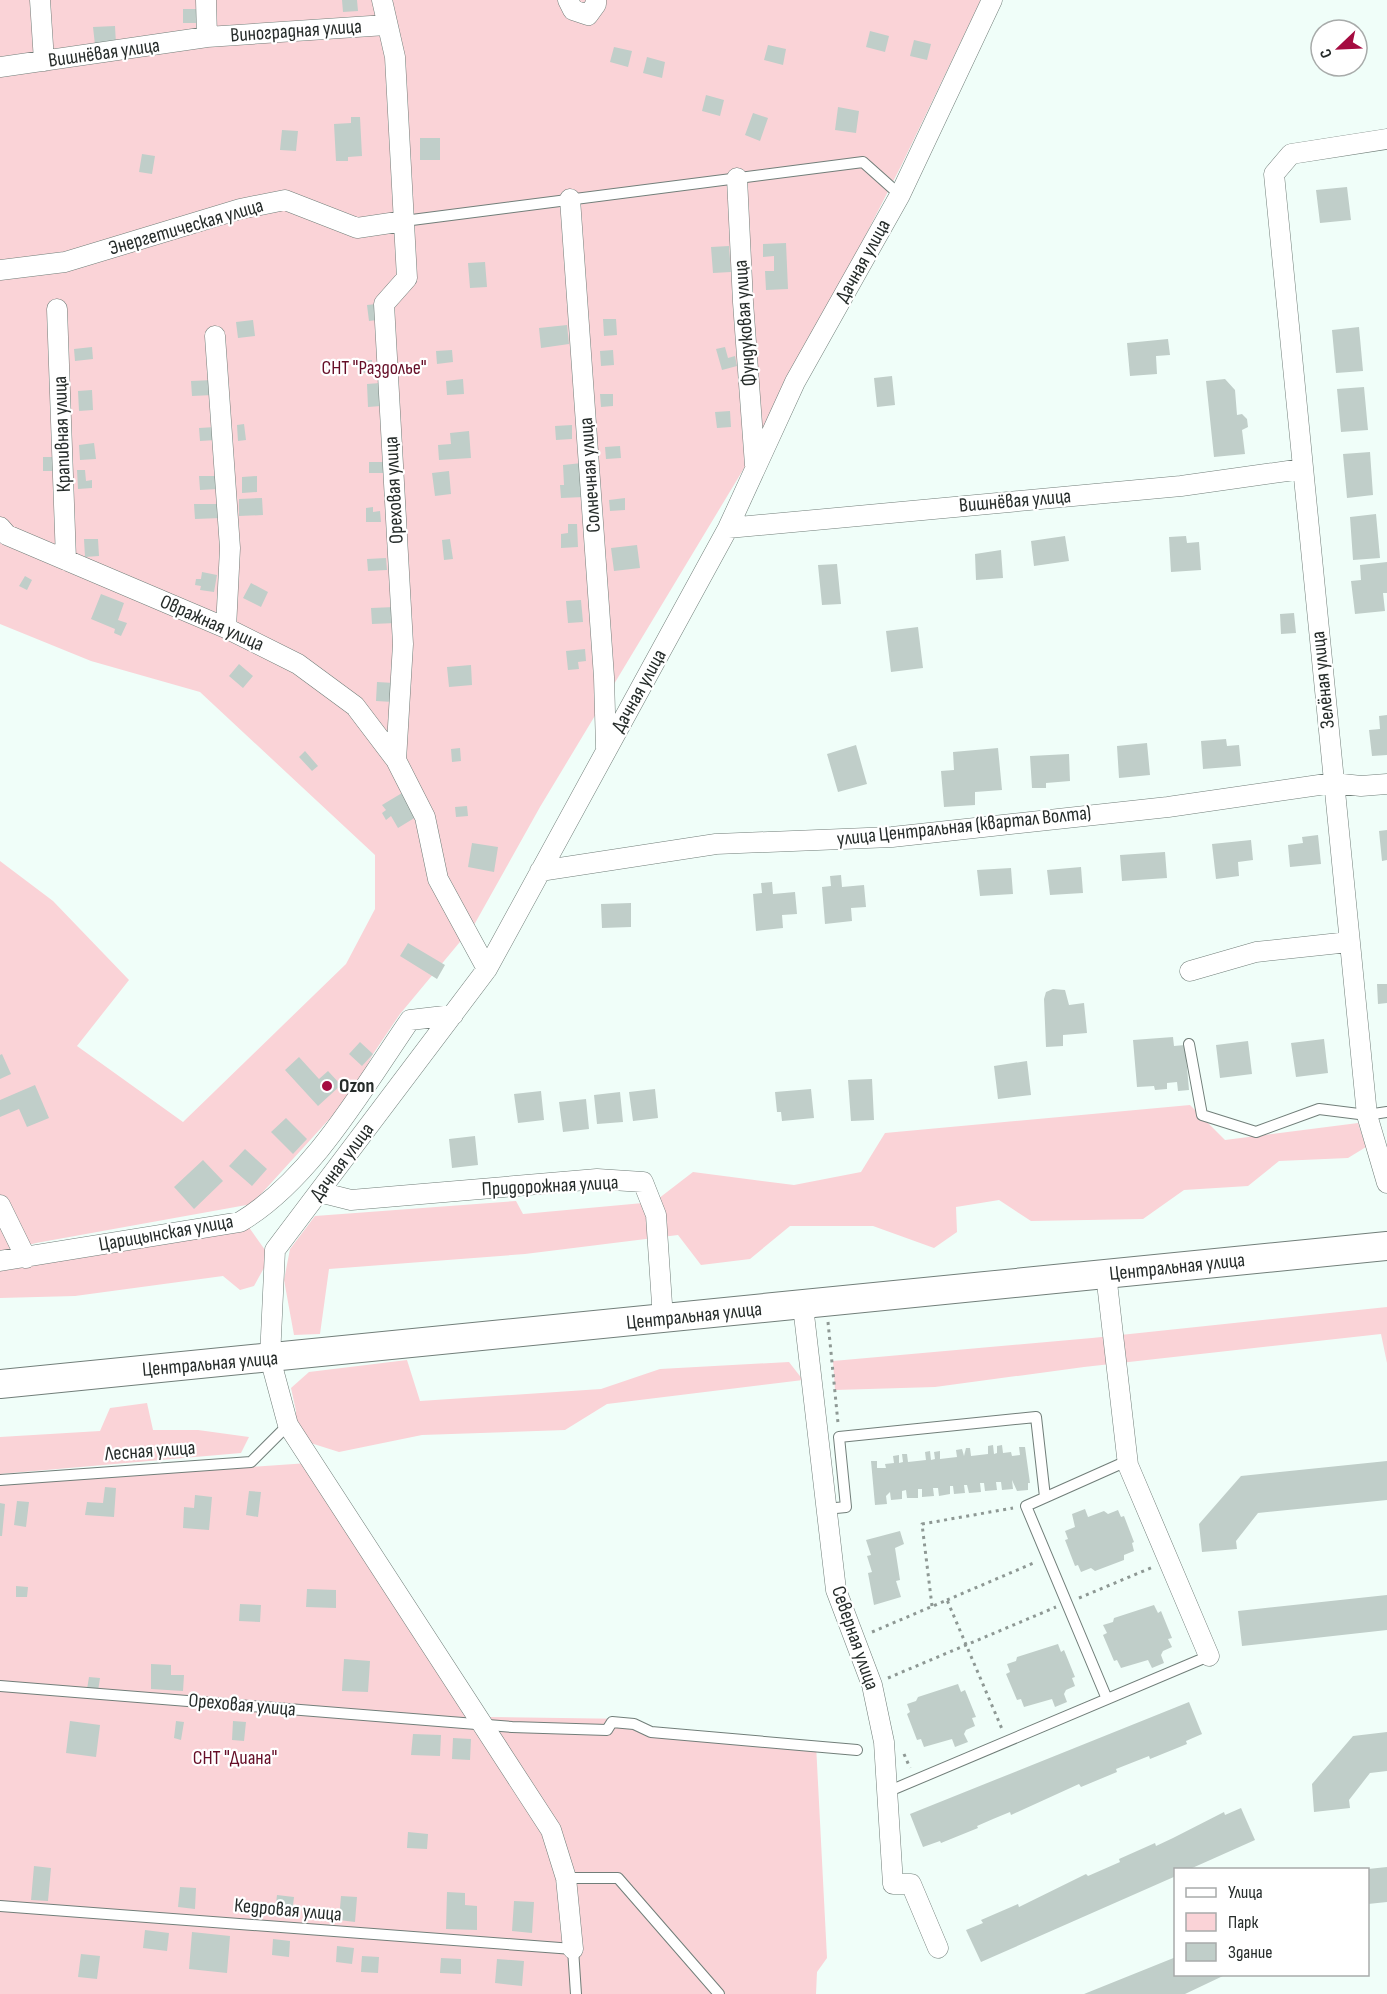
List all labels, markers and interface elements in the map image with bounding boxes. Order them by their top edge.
street label: Виноградная улица [230,14,362,48]
north arrow [1309,18,1369,78]
street label: Вишнёвая улица [47,33,161,73]
text: С [1316,46,1337,61]
street label: Энергетическая улица [106,193,266,261]
street label: Дачная улица [830,215,896,307]
street label: Фундуковая улица [729,259,761,387]
park label: СНТ "Раздолье" [321,356,427,380]
street label: Крапивная улица [48,375,76,493]
street label: Солнечная улица [574,417,606,533]
street label: Ореховая улица [379,436,409,544]
street label: Вишнёвая улица [958,484,1072,518]
street label: Овражная улица [156,589,268,657]
street label: Зелёная улица [1306,630,1340,730]
street label: Дачная улица [606,645,672,737]
street label: улица Центральная (квартал Волта) [836,801,1092,851]
place label: Ozon [339,1074,374,1098]
marker: Ozon [320,1079,334,1093]
street label: Дачная улица [305,1118,379,1206]
street label: Придорожная улица [481,1170,619,1202]
street label: Царицынская улица [97,1209,235,1257]
street label: Центральная улица [1108,1248,1246,1286]
street label: Центральная улица [625,1297,763,1335]
street label: Центральная улица [141,1346,279,1382]
street label: Лесная улица [103,1436,196,1466]
street label: Северная улица [826,1583,884,1693]
street label: Ореховая улица [187,1688,297,1722]
park label: СНТ "Диана" [193,1746,277,1770]
legend [1174,1868,1369,1976]
text: Улица [1228,1882,1263,1903]
street label: Кедровая улица [233,1893,343,1927]
text: Парк [1228,1912,1259,1933]
text: Здание [1228,1942,1273,1963]

